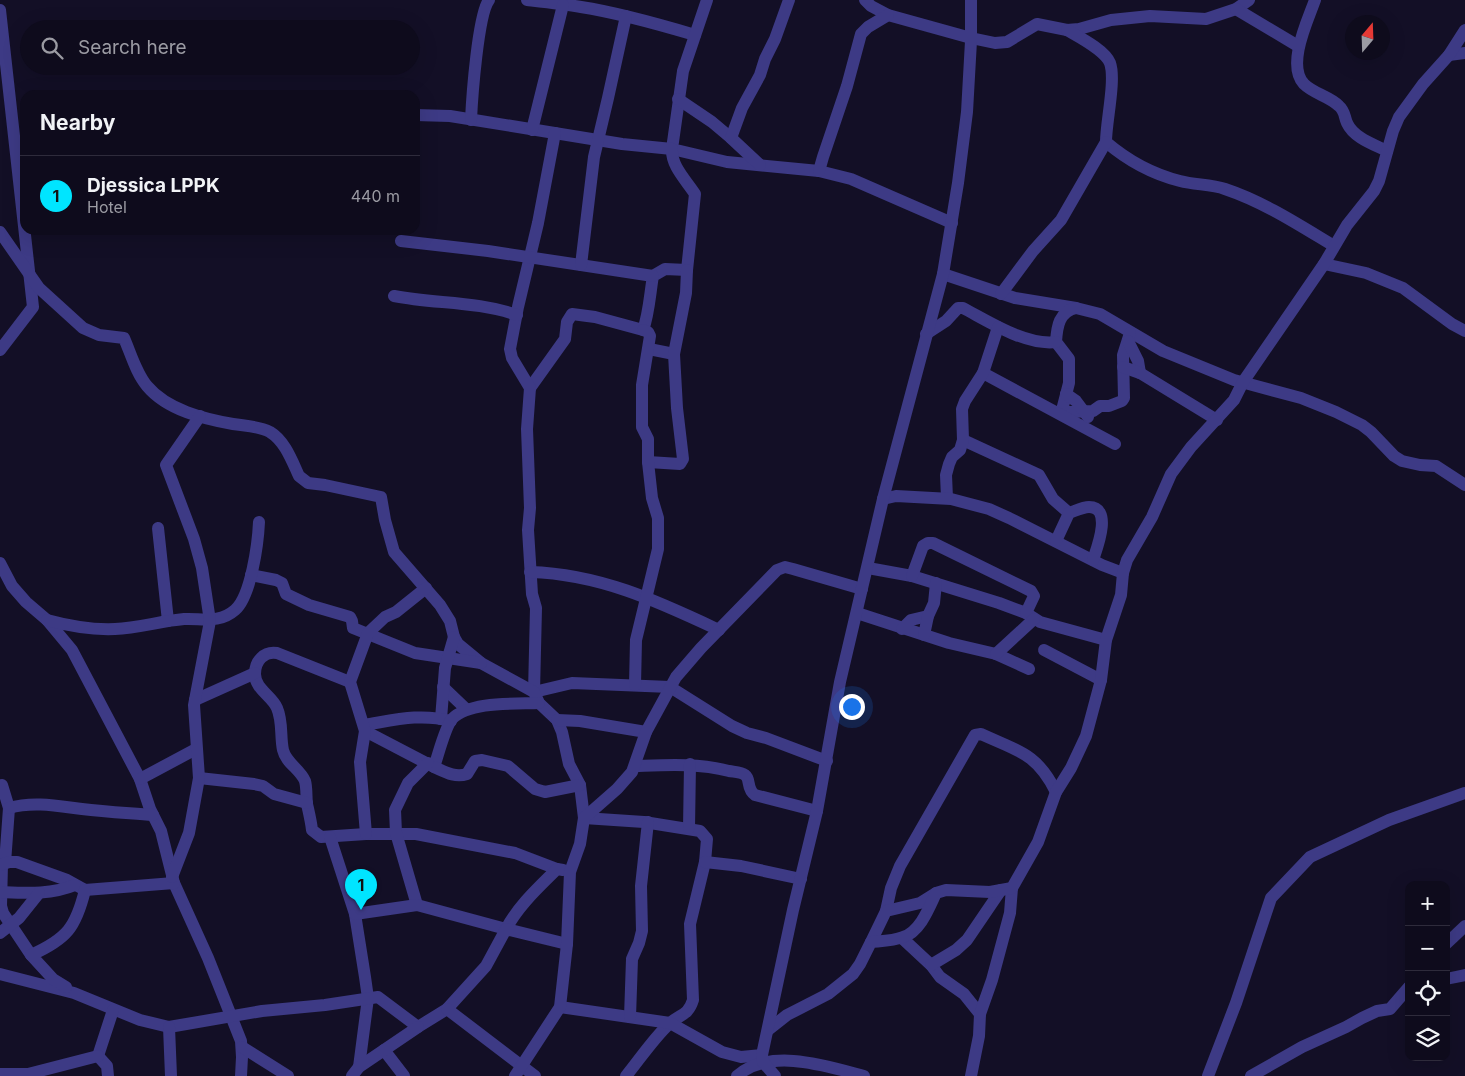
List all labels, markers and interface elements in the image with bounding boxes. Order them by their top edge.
north arrow [1345,15,1390,60]
search box [20,20,420,75]
icon: search [38,34,66,62]
text: Search here [78,36,187,59]
text: Nearby [40,110,115,135]
text: Djessica LPPK [87,174,220,197]
text: 1 [53,186,59,206]
text: 440 m [351,186,400,206]
text: Hotel [87,197,127,217]
your location [839,694,865,720]
pin: 1 [345,869,377,910]
map controls [1405,881,1450,1061]
button: + [1405,881,1450,926]
button: − [1405,926,1450,971]
button: locate [1405,971,1450,1016]
button: layers [1405,1016,1450,1061]

